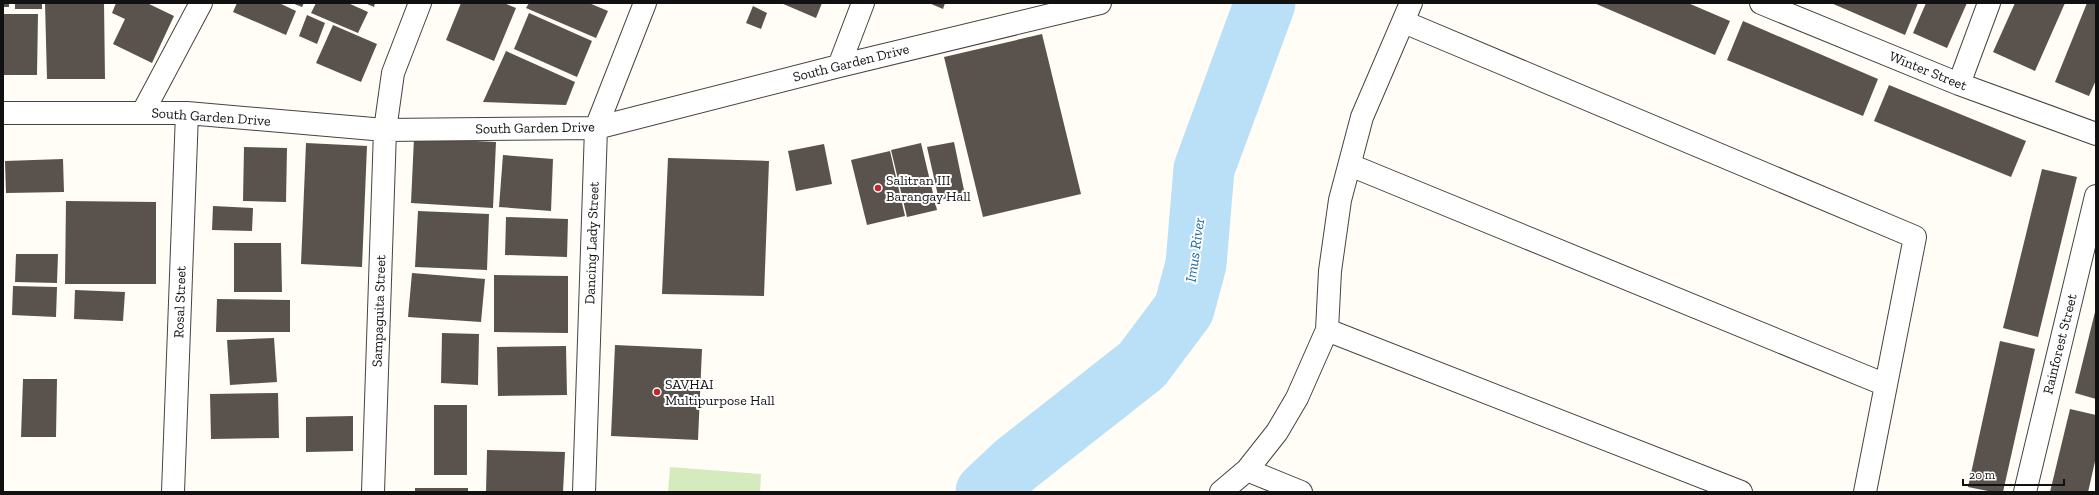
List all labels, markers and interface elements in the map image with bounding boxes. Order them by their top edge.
street label: South Garden Drive [791,40,911,86]
street label: Winter Street [1887,48,1970,95]
street label: South Garden Drive [151,104,272,130]
street label: South Garden Drive [475,118,595,138]
place label: Salitran III Barangay Hall [886,172,971,205]
street label: Dancing Lady Street [581,181,603,305]
marker: Salitran III Barangay Hall [873,183,883,193]
water label: Imus River [1182,216,1209,283]
street label: Sampaguita Street [369,254,389,367]
street label: Rosal Street [170,265,190,338]
street label: Rainforest Street [2039,291,2081,396]
place label: SAVHAI Multipurpose Hall [665,376,775,409]
marker: SAVHAI Multipurpose Hall [652,387,662,397]
scale bar [1963,461,2064,487]
text: 20 m [1969,468,1996,482]

